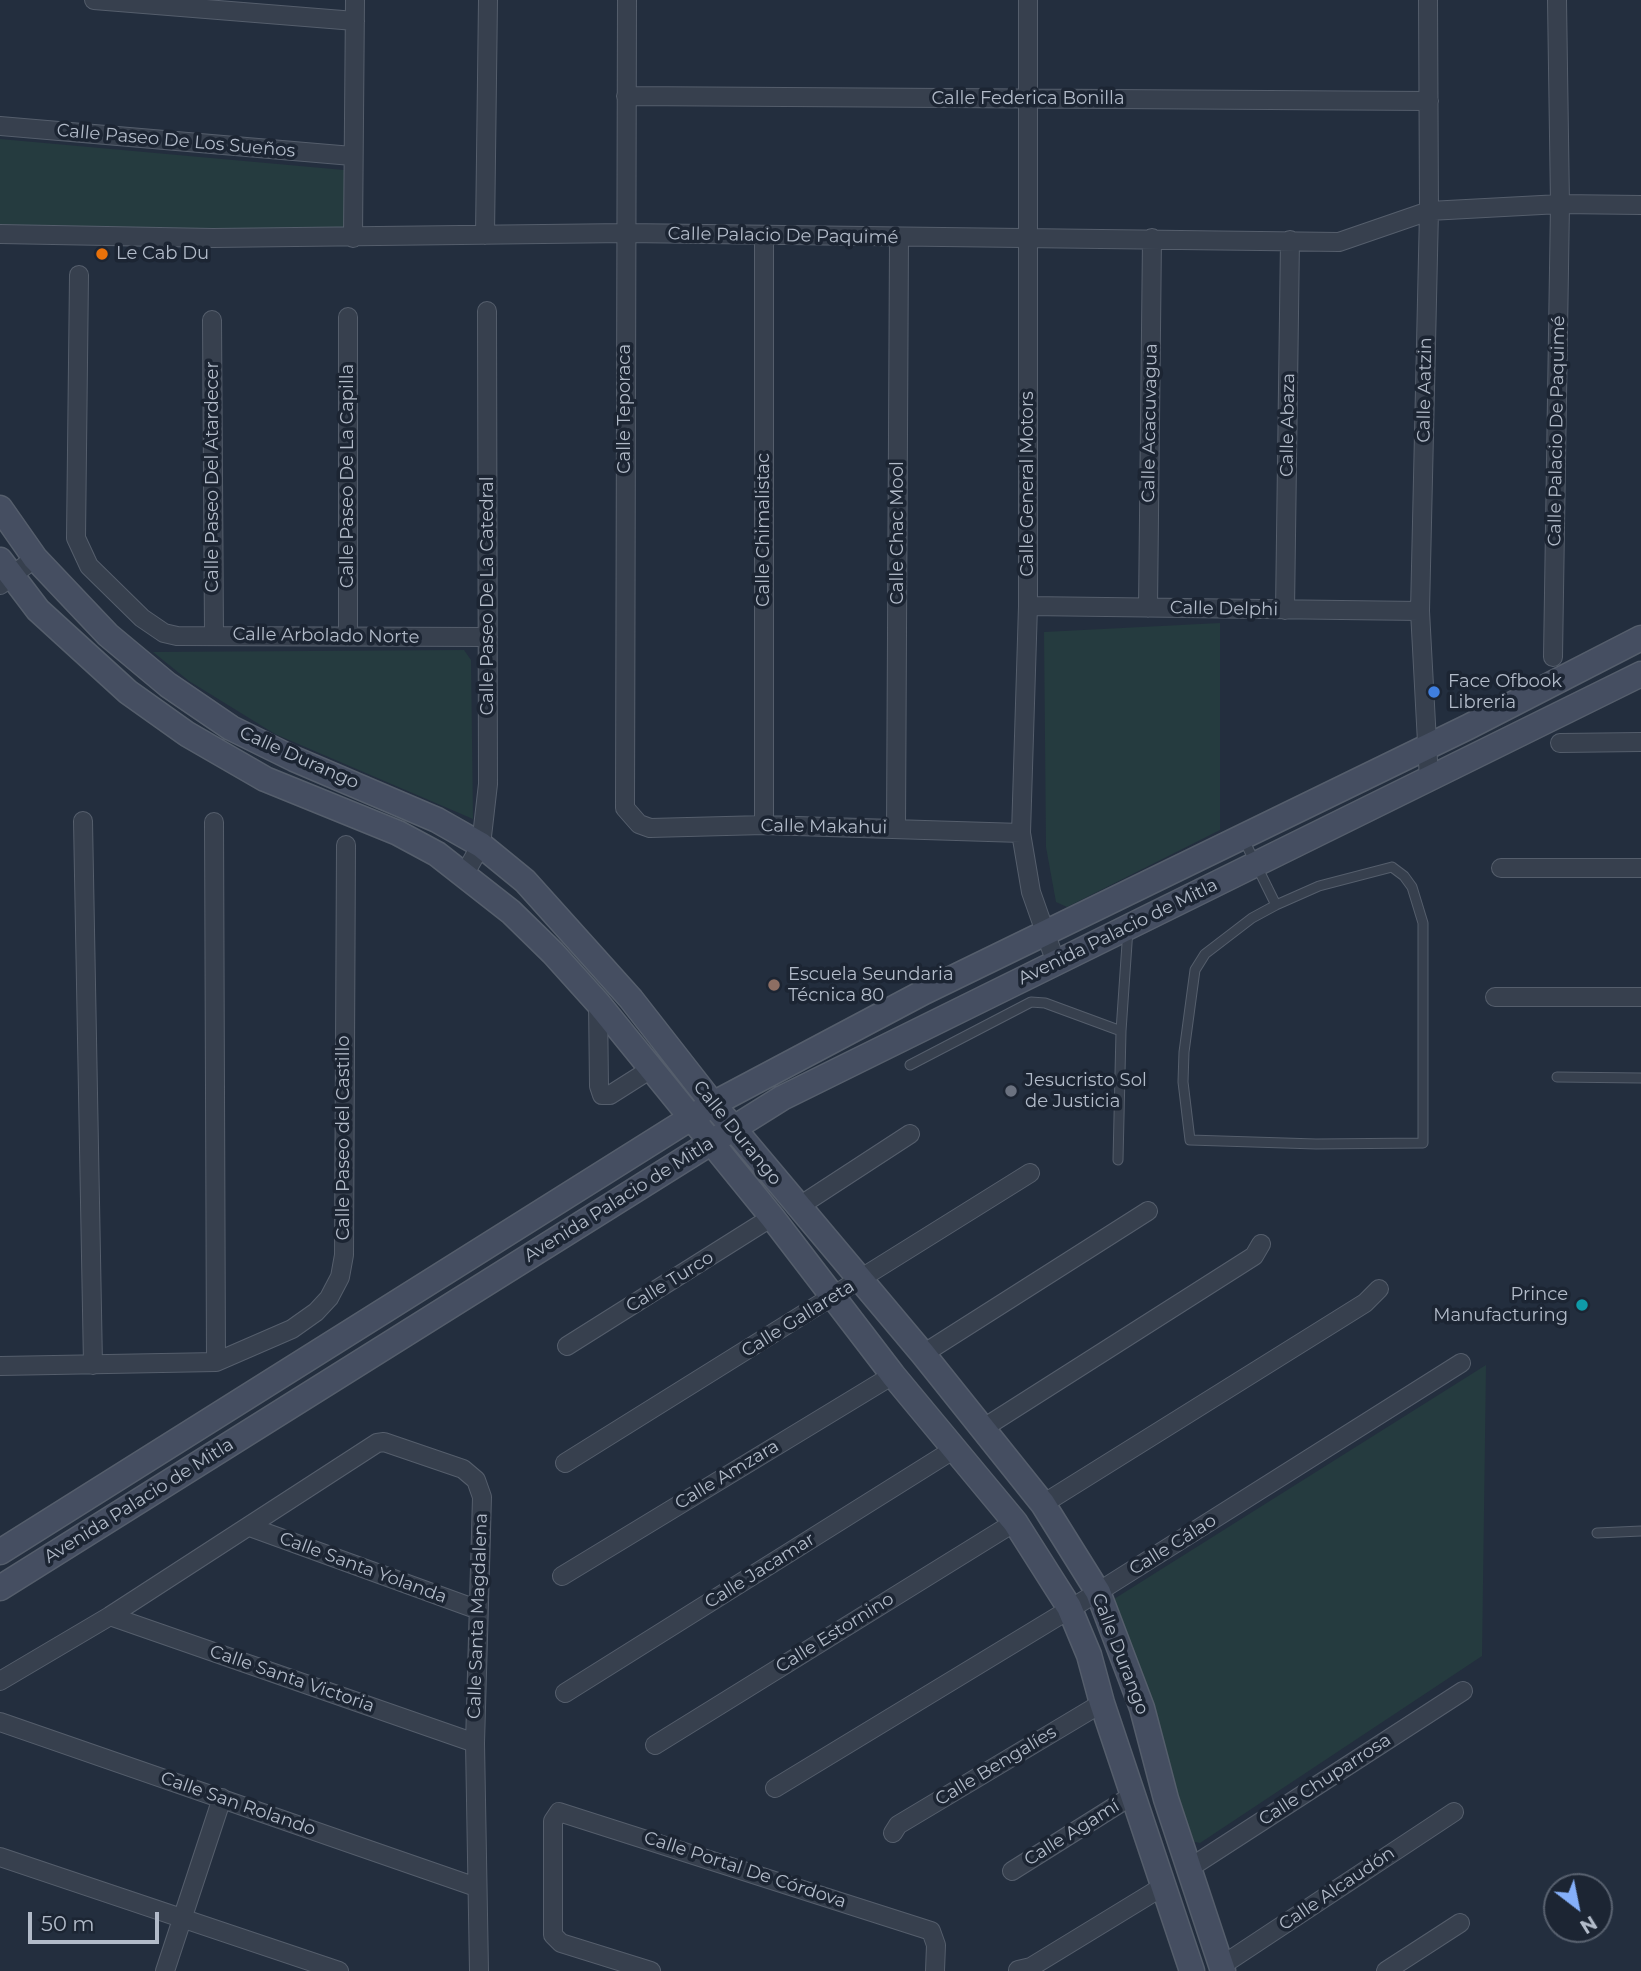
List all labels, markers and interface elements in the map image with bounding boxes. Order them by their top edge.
street label: Calle Federica Bonilla [931,88,1125,110]
street label: Calle Paseo De Los Sueños [56,120,296,162]
street label: Calle Palacio De Paquimé [667,223,899,249]
place label: Le Cab Du [116,243,209,265]
marker: Le Cab Du [94,246,110,262]
street label: Calle Palacio De Paquimé [1544,315,1570,547]
street label: Calle Aatzin [1413,337,1437,443]
street label: Calle Acacuvagua [1138,343,1162,503]
street label: Calle Teporaca [614,344,636,474]
street label: Calle Paseo Del Atardecer [202,361,224,593]
street label: Calle Paseo De La Capilla [337,364,359,588]
street label: Calle Abaza [1276,373,1300,477]
street label: Calle General Motors [1017,391,1039,577]
street label: Calle Chimalistac [753,453,775,607]
street label: Calle Chac Mool [887,461,909,605]
street label: Calle Paseo De La Catedral [477,476,499,716]
street label: Calle Delphi [1170,597,1278,621]
street label: Calle Arbolado Norte [232,624,420,648]
place label: Face Ofbook Libreria [1448,671,1562,714]
marker: Face Ofbook Libreria [1426,684,1442,700]
street label: Calle Durango [236,722,362,794]
street label: Calle Makahui [761,815,887,839]
street label: Avenida Palacio de Mitla [1015,874,1221,990]
place label: Escuela Seundaria Técnica 80 [788,964,954,1006]
marker: Escuela Seundaria Técnica 80 [766,977,782,993]
street label: Calle Paseo del Castillo [333,1035,355,1241]
place label: Jesucristo Sol de Justicia [1025,1070,1147,1112]
street label: Calle Durango [688,1076,786,1190]
marker: Jesucristo Sol de Justicia [1003,1083,1019,1099]
street label: Avenida Palacio de Mitla [520,1133,718,1267]
street label: Calle Turco [622,1247,718,1317]
street label: Calle Gallareta [738,1276,858,1362]
place label: Prince Manufacturing [1433,1284,1568,1326]
marker: Prince Manufacturing [1574,1297,1590,1313]
street label: Avenida Palacio de Mitla [40,1434,238,1568]
street label: Calle Amzara [671,1435,783,1515]
street label: Calle Cálao [1126,1510,1220,1580]
street label: Calle Santa Magdalena [464,1513,492,1719]
street label: Calle Santa Yolanda [276,1528,450,1608]
street label: Calle Jacamar [701,1528,819,1614]
street label: Calle Estornino [772,1588,898,1678]
street label: Calle Durango [1087,1590,1153,1718]
street label: Calle Santa Victoria [207,1641,377,1717]
street label: Calle Bengalíes [932,1721,1060,1811]
street label: Calle Chuparrosa [1255,1729,1395,1831]
street label: Calle San Rolando [158,1767,318,1841]
street label: Calle Agamí [1020,1795,1124,1871]
street label: Calle Portal De Córdova [641,1827,849,1913]
street label: Calle Alcaudón [1275,1842,1399,1936]
north arrow [1543,1873,1613,1943]
scale bar [32,1898,163,1942]
text: 50 m [41,1911,95,1936]
text: N [1576,1911,1601,1938]

